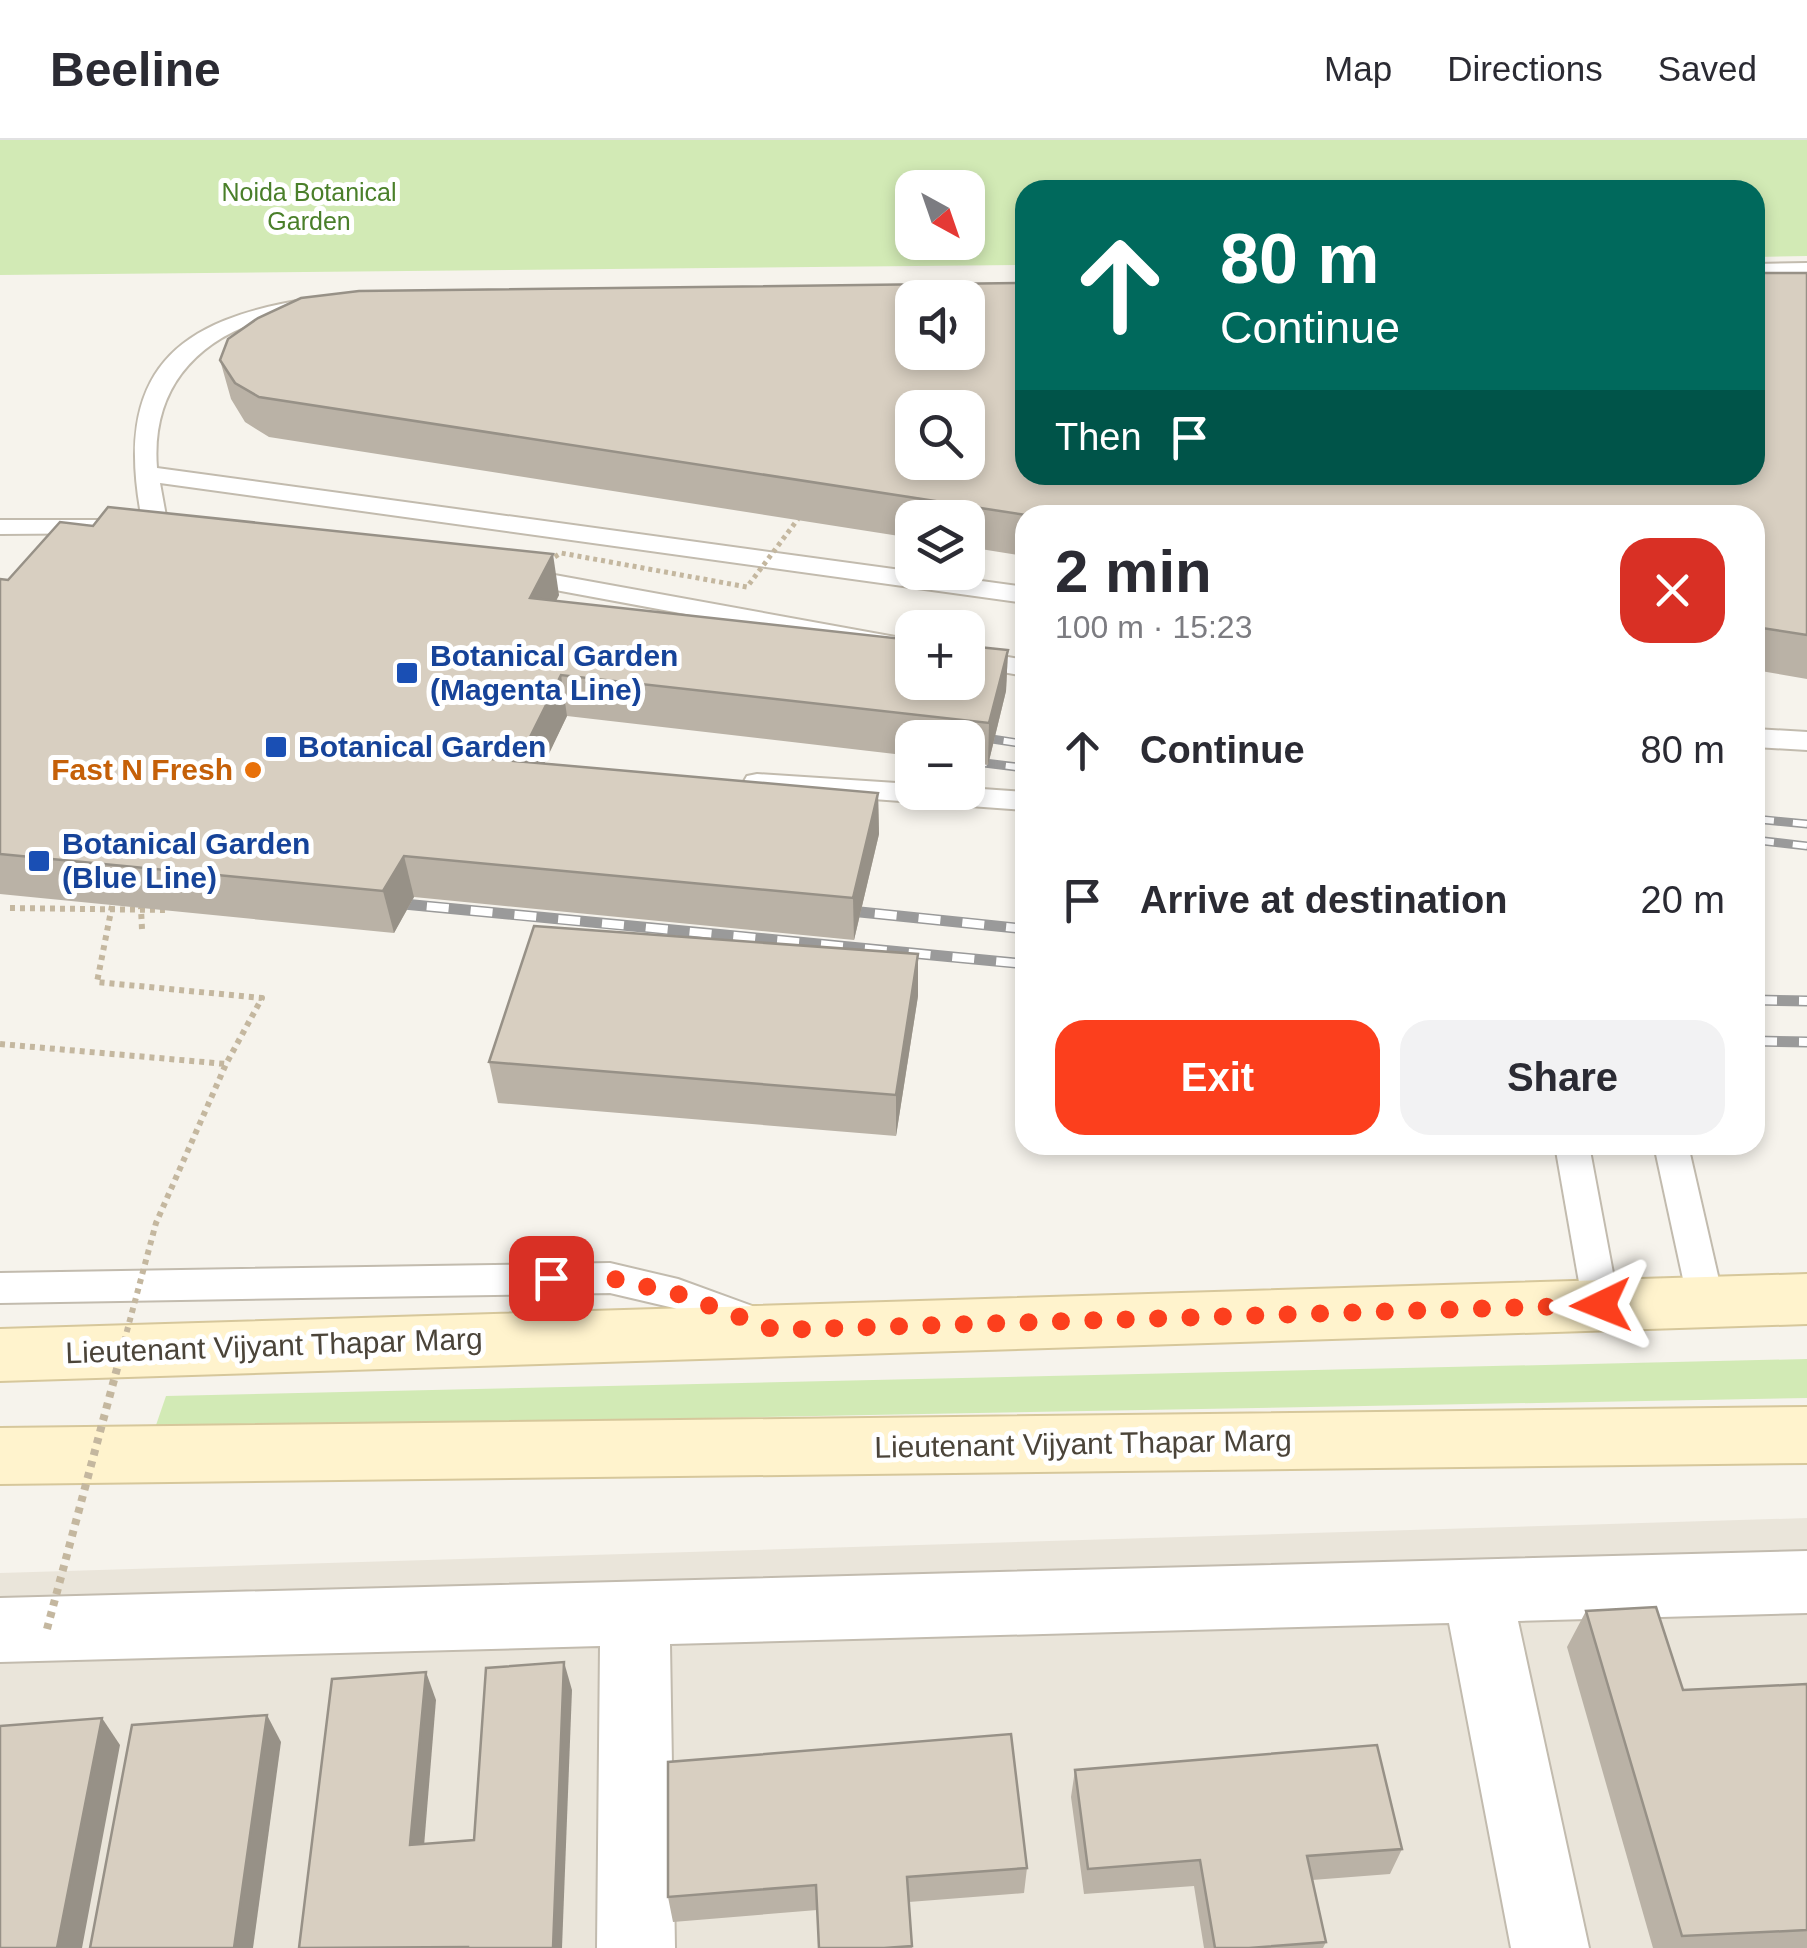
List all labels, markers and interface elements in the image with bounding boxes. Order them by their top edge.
text: Beeline [50,43,221,96]
text: Map [1324,49,1392,88]
text: Directions [1447,49,1603,88]
text: Saved [1658,49,1757,88]
north arrow [895,170,985,260]
map controls [895,170,985,810]
park label: Noida Botanical Garden [221,178,397,235]
icon: ahead [1055,220,1185,350]
text: 80 m [1220,220,1380,298]
button: sound [895,280,985,370]
text: Continue [1220,302,1400,353]
button: search [895,390,985,480]
icon: arrive [1162,410,1217,465]
text: Then [1055,416,1142,458]
button: layers [895,500,985,590]
text: 2 min [1055,538,1212,605]
button: close [1620,538,1725,643]
text: 100 m · 15:23 [1055,609,1252,645]
button: + [895,610,985,700]
place label: Botanical Garden (Magenta Line) [430,639,678,706]
marker: Botanical Garden (Magenta Line) [394,660,420,686]
button: − [895,720,985,810]
icon: ahead [1055,723,1110,778]
text: Continue [1140,729,1305,771]
text: 80 m [1641,729,1725,771]
place label: Botanical Garden [298,730,546,763]
marker: Botanical Garden [263,734,289,760]
place label: Fast N Fresh [51,753,233,786]
marker: Fast N Fresh [242,759,264,781]
place label: Botanical Garden (Blue Line) [62,827,310,894]
marker: Botanical Garden (Blue Line) [26,848,52,874]
icon: arrive [1055,873,1110,928]
text: Arrive at destination [1140,879,1507,921]
text: 20 m [1641,879,1725,921]
button: Exit [1055,1020,1380,1135]
button: Share [1400,1020,1725,1135]
pin [509,1236,594,1321]
icon: arrive [524,1251,579,1306]
position arrow [1549,1253,1653,1357]
street label: Lieutenant Vijyant Thapar Marg [65,1322,483,1369]
street label: Lieutenant Vijyant Thapar Marg [874,1423,1292,1464]

